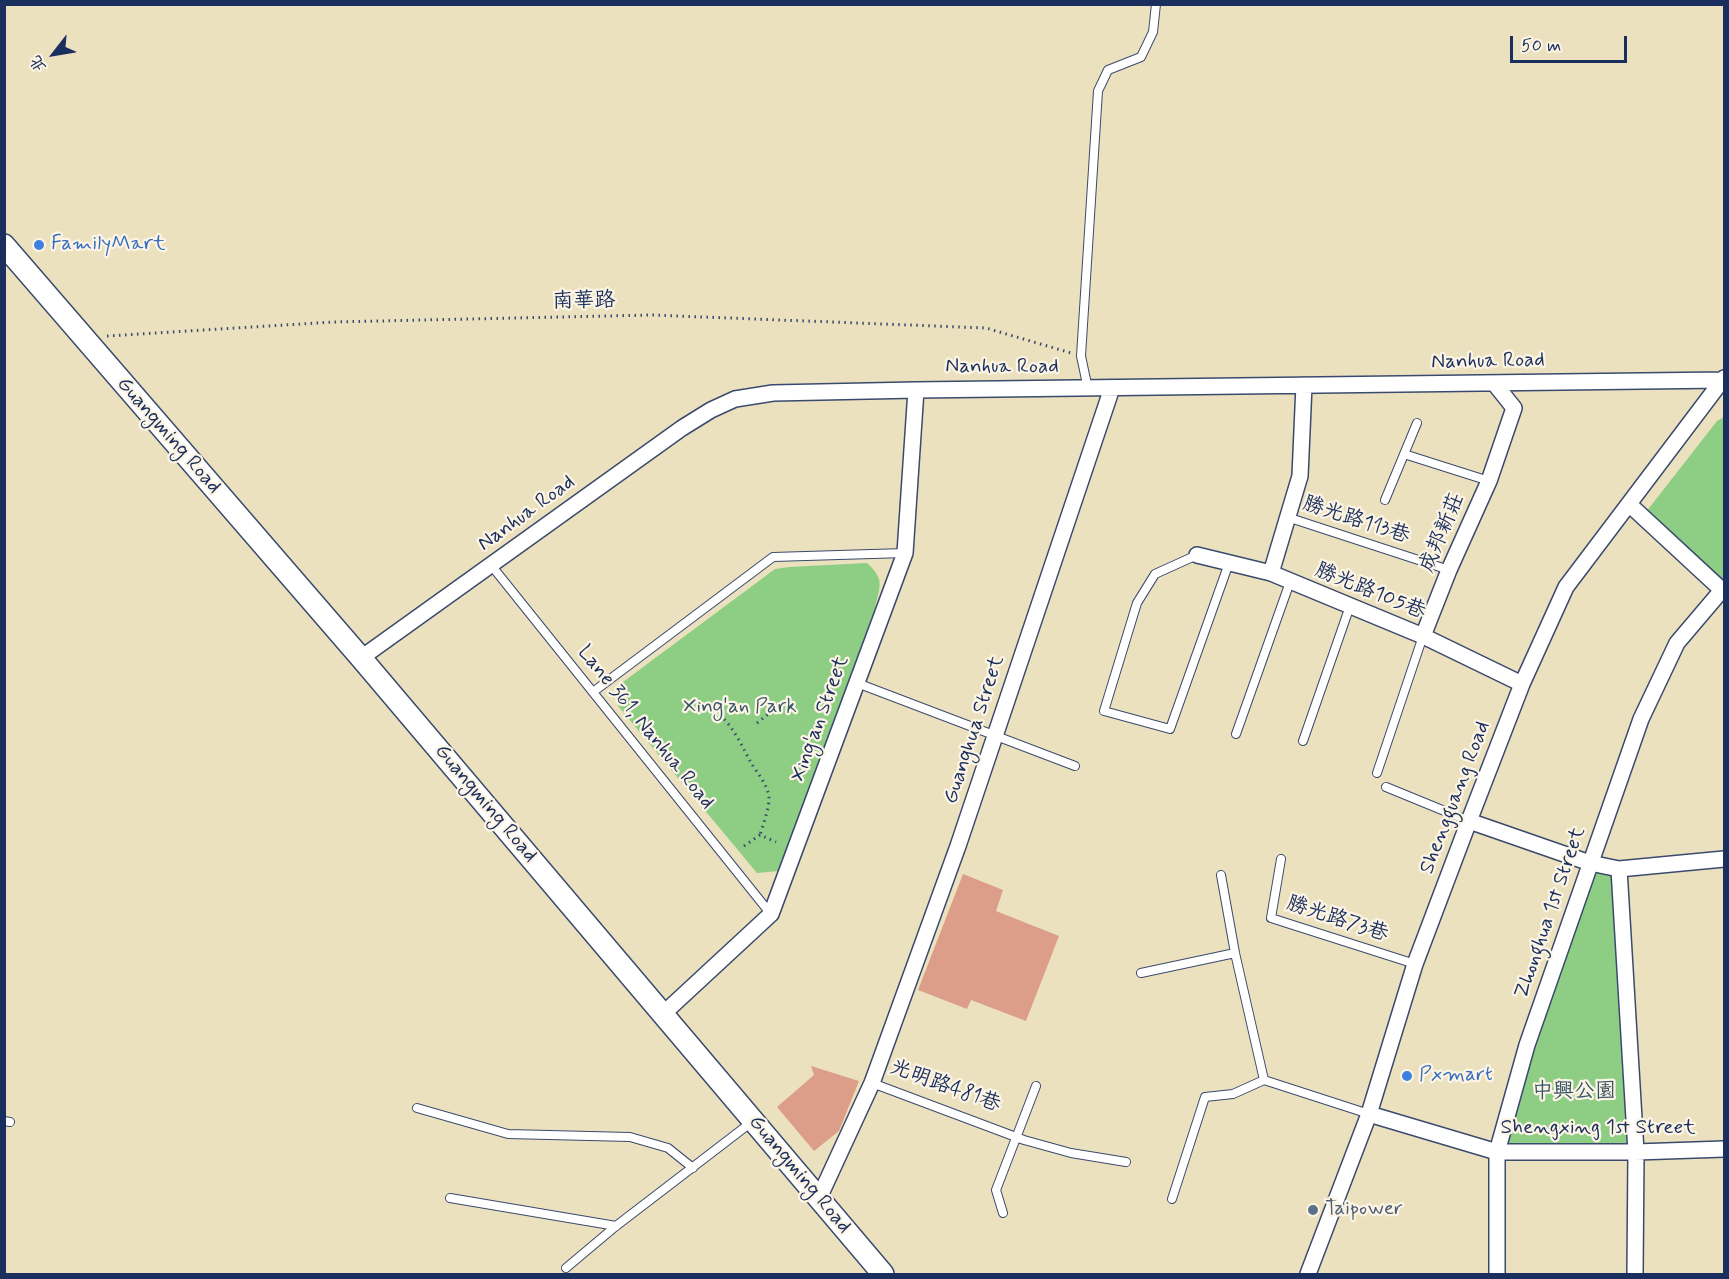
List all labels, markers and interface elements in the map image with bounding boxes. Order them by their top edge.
north arrow [24,24,84,84]
scale bar [1513,24,1630,62]
text: 50 m [1521,34,1561,58]
text: 北 [25,51,51,76]
place label: FamilyMart [51,232,165,258]
marker: FamilyMart [32,238,46,252]
street label: 南華路 [552,289,616,315]
street label: Nanhua Road [1431,348,1545,376]
street label: Nanhua Road [945,355,1059,381]
street label: Guangming Road [110,372,226,500]
street label: Nanhua Road [474,470,580,558]
street label: 成邦新莊 [1415,489,1471,577]
street label: 勝光路113巷 [1299,492,1413,550]
street label: 勝光路105巷 [1311,558,1429,626]
street label: Lane 361, Nanhua Road [571,641,719,815]
street label: Xing'an Street [787,653,855,785]
street label: Guanghua Street [939,653,1011,807]
park label: Xing'an Park [683,695,797,721]
street label: Shengguang Road [1415,718,1497,878]
street label: Guangming Road [428,740,542,868]
street label: Zhonghua 1st Street [1510,824,1592,1002]
street label: 勝光路73巷 [1283,892,1391,948]
street label: 光明路481巷 [886,1055,1004,1119]
place label: Pxmart [1419,1063,1493,1089]
marker: Pxmart [1400,1069,1414,1083]
park label: 中興公園 [1532,1080,1616,1106]
street label: Guangming Road [742,1111,856,1239]
street label: Shengxing 1st Street [1500,1116,1696,1142]
place label: Taipower [1325,1197,1403,1223]
marker: Taipower [1306,1203,1320,1217]

